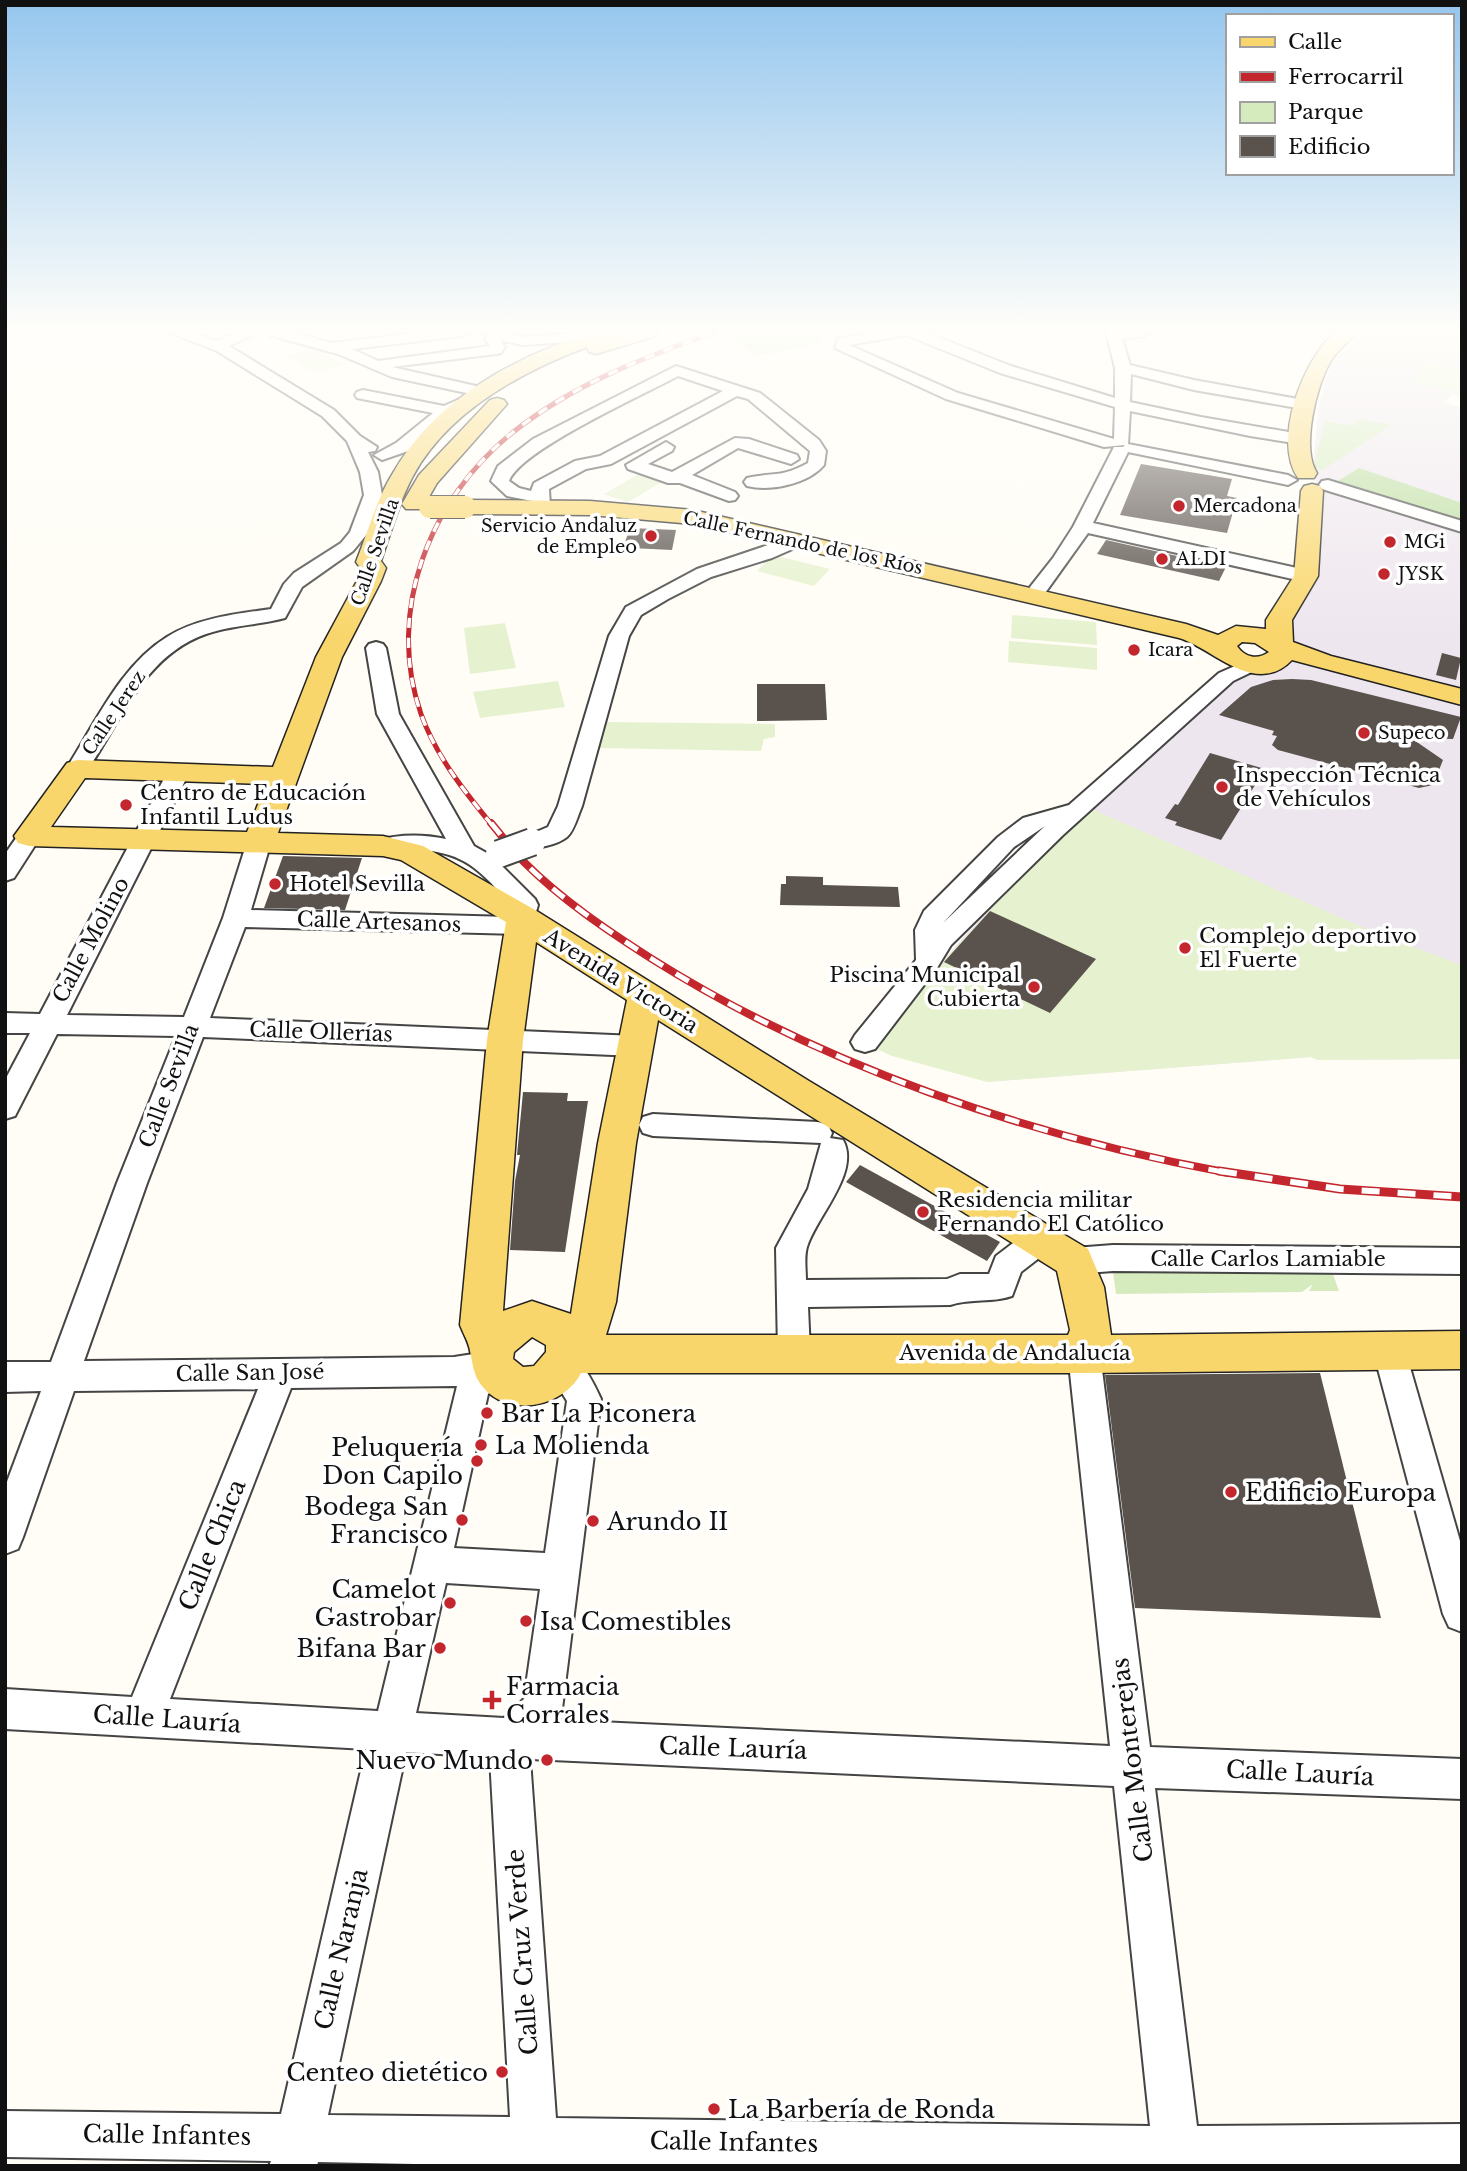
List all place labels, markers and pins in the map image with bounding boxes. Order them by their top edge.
place label: Mercadona [1193,495,1297,517]
marker: Mercadona [1171,498,1187,514]
place label: Servicio Andaluz de Empleo [481,515,637,558]
marker: Servicio Andaluz de Empleo [643,528,659,544]
place label: MGi [1404,531,1445,553]
marker: MGi [1382,534,1398,550]
place label: ALDI [1175,548,1226,570]
marker: ALDI [1154,551,1170,567]
place label: JYSK [1396,563,1445,585]
marker: JYSK [1376,566,1392,582]
place label: Icara [1148,639,1193,661]
marker: Icara [1126,642,1142,658]
place label: Supeco [1378,722,1446,744]
marker: Supeco [1356,725,1372,741]
place label: Inspección Técnica de Vehículos [1236,762,1441,812]
marker: Inspección Técnica de Vehículos [1214,779,1230,795]
place label: Centro de Educación Infantil Ludus [140,780,366,830]
marker: Centro de Educación Infantil Ludus [118,797,134,813]
place label: Hotel Sevilla [289,871,425,897]
marker: Hotel Sevilla [267,876,283,892]
place label: Complejo deportivo El Fuerte [1199,923,1417,973]
marker: Complejo deportivo El Fuerte [1177,940,1193,956]
place label: Piscina Municipal Cubierta [829,962,1020,1012]
marker: Piscina Municipal Cubierta [1026,979,1042,995]
place label: Residencia militar Fernando El Católico [937,1187,1164,1237]
marker: Residencia militar Fernando El Católico [915,1204,931,1220]
place label: Bar La Piconera [501,1399,697,1428]
marker: Bar La Piconera [479,1405,495,1421]
place label: La Molienda [495,1431,650,1460]
place label: Peluquería Don Capilo [322,1433,464,1490]
marker: La Molienda [473,1437,489,1453]
marker: Peluquería Don Capilo [469,1453,485,1469]
place label: Edificio Europa [1245,1478,1437,1507]
marker: Edificio Europa [1223,1484,1239,1500]
place label: Bodega San Francisco [304,1492,448,1549]
place label: Arundo II [606,1507,728,1536]
marker: Bodega San Francisco [454,1512,470,1528]
marker: Arundo II [585,1513,601,1529]
place label: Camelot Gastrobar [315,1575,437,1632]
marker: Camelot Gastrobar [442,1595,458,1611]
place label: Isa Comestibles [540,1607,731,1636]
marker: Isa Comestibles [518,1613,534,1629]
place label: Bifana Bar [297,1634,427,1663]
marker: Bifana Bar [432,1640,448,1656]
place label: Farmacia Corrales [506,1672,620,1729]
marker: Farmacia Corrales [484,1692,500,1708]
place label: Nuevo Mundo [356,1746,533,1775]
marker: Nuevo Mundo [539,1752,555,1768]
place label: Centeo dietético [286,2058,488,2087]
marker: Centeo dietético [494,2064,510,2080]
place label: La Barbería de Ronda [728,2095,995,2124]
marker: La Barbería de Ronda [706,2101,722,2117]

